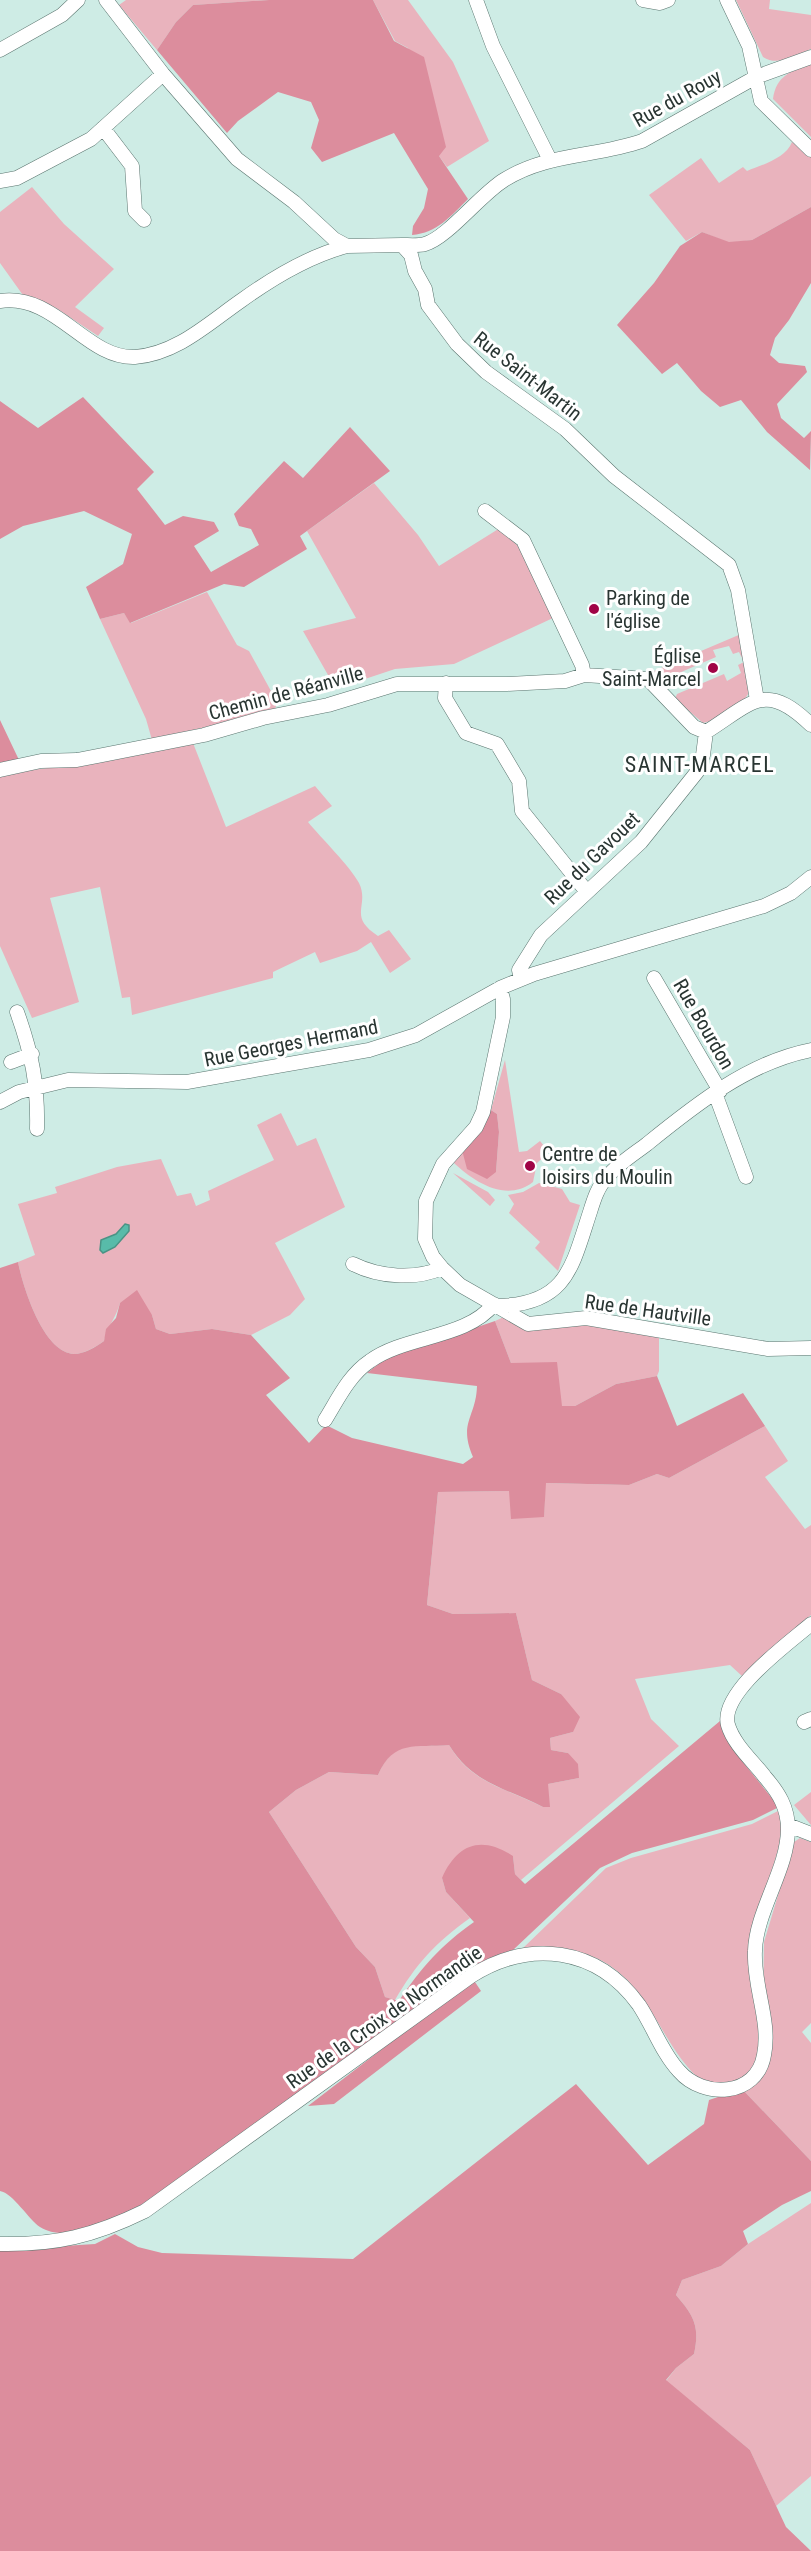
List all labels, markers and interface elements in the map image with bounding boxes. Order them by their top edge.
street label: Rue du Rouy [629,64,725,132]
street label: Rue Saint-Martin [469,326,587,426]
place label: Parking de l'église [606,586,690,633]
marker: Parking de l'église [587,602,601,616]
place label: Église Saint-Marcel [602,644,701,691]
street label: Chemin de Réanville [206,661,366,725]
marker: Église Saint-Marcel [706,661,720,675]
district label: SAINT-MARCEL [625,752,775,777]
street label: Rue du Gavouet [539,807,645,909]
street label: Rue Bourdon [668,975,740,1073]
street label: Rue Georges Hermand [202,1014,380,1072]
place label: Centre de loisirs du Moulin [542,1142,673,1189]
marker: Centre de loisirs du Moulin [523,1159,537,1173]
street label: Rue de Hautville [583,1289,713,1331]
street label: Rue de la Croix de Normandie [282,1940,486,2094]

